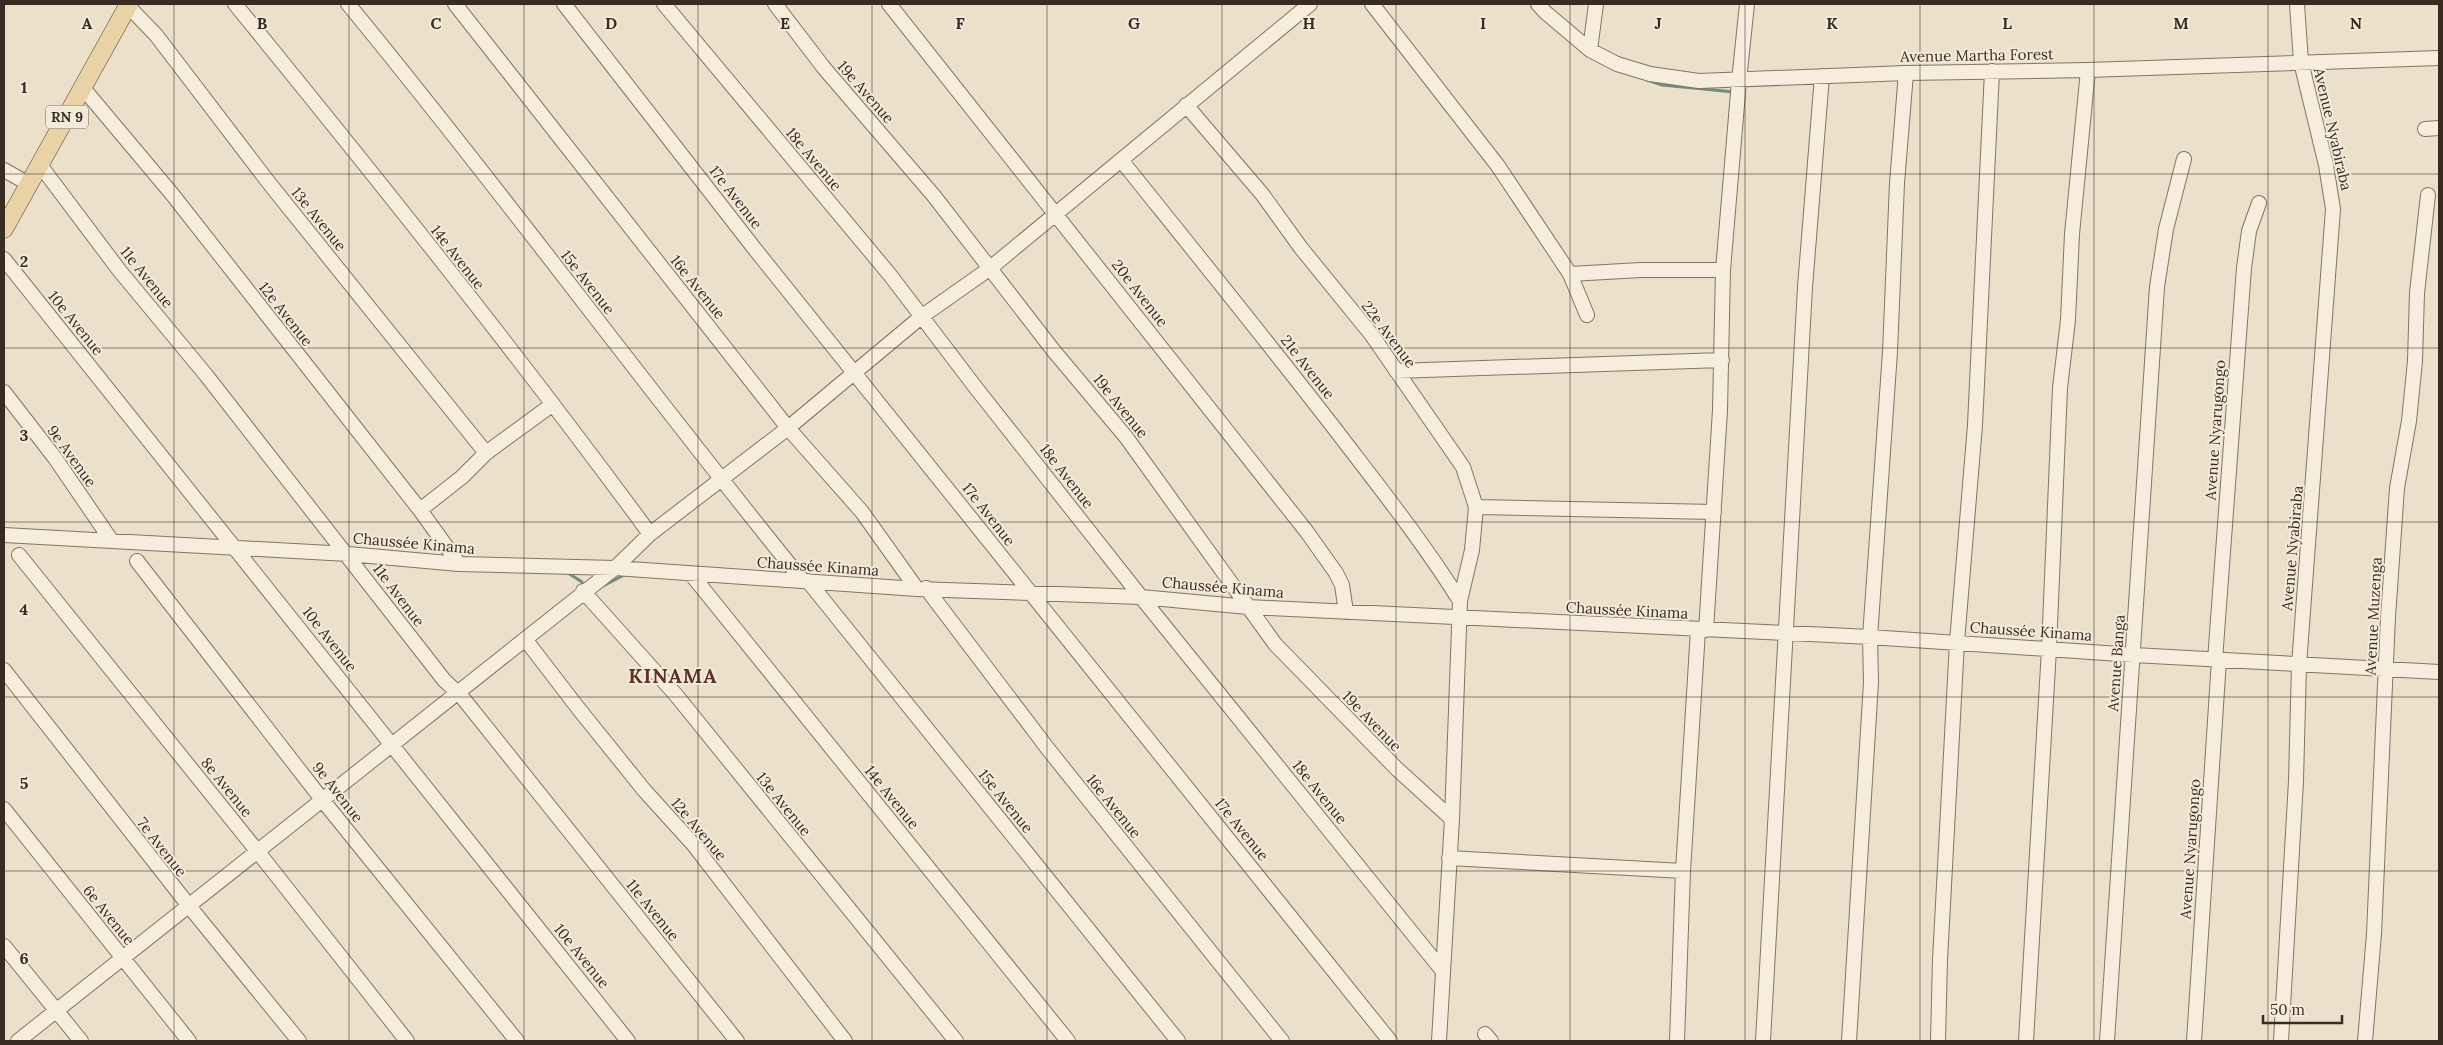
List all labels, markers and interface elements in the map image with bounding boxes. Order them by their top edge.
text: A [82,13,93,33]
text: B [257,13,268,33]
text: C [430,13,442,33]
text: D [605,13,617,33]
text: E [780,13,790,33]
text: F [955,13,965,33]
text: G [1128,13,1140,33]
text: H [1303,13,1316,33]
text: I [1480,13,1486,33]
text: J [1654,13,1662,33]
text: K [1826,13,1838,33]
text: L [2002,13,2012,33]
text: M [2173,13,2189,33]
text: N [2350,13,2362,33]
street label: Avenue Martha Forest [1899,44,2054,66]
street label: 19e Avenue [834,57,898,127]
street label: Avenue Nyabiraba [2309,65,2356,192]
text: 1 [21,77,27,97]
road number: RN 9 [46,105,88,128]
street label: 18e Avenue [782,123,846,195]
street label: 17e Avenue [705,161,767,233]
street label: 13e Avenue [287,183,351,255]
street label: 14e Avenue [427,221,489,293]
street label: 11e Avenue [116,242,178,312]
street label: 15e Avenue [557,246,619,318]
text: 2 [20,251,28,271]
street label: 16e Avenue [666,251,730,323]
street label: 20e Avenue [1108,255,1172,331]
street label: 12e Avenue [255,278,317,350]
street label: 10e Avenue [44,287,108,359]
street label: 22e Avenue [1358,297,1420,371]
street label: 21e Avenue [1277,331,1339,403]
street label: Avenue Nyarugongo [2201,359,2229,502]
street label: 19e Avenue [1089,370,1153,442]
street label: 9e Avenue [43,421,101,491]
text: 3 [20,425,29,445]
street label: 18e Avenue [1036,440,1098,512]
street label: 17e Avenue [958,478,1020,550]
street label: Avenue Nyabiraba [2277,484,2307,612]
street label: Chaussée Kinama [352,528,476,558]
street label: Chaussée Kinama [756,552,880,580]
street label: Avenue Muzenga [2360,556,2386,677]
street label: 11e Avenue [369,560,429,630]
street label: Chaussée Kinama [1161,572,1285,602]
street label: Chaussée Kinama [1565,597,1689,623]
text: 4 [20,599,29,619]
street label: 10e Avenue [299,603,361,675]
street label: Avenue Banga [2103,614,2129,713]
street label: Chaussée Kinama [1969,617,2093,645]
district label: KINAMA [628,663,718,688]
street label: 19e Avenue [1338,687,1406,755]
street label: 8e Avenue [197,753,257,821]
street label: 18e Avenue [1288,756,1352,828]
street label: 9e Avenue [308,758,368,826]
street label: 14e Avenue [861,761,923,833]
street label: 15e Avenue [975,765,1037,837]
street label: 13e Avenue [752,768,816,840]
street label: 16e Avenue [1082,770,1146,842]
text: 5 [20,773,29,793]
street label: Avenue Nyarugongo [2176,778,2204,921]
street label: 12e Avenue [667,794,731,864]
street label: 17e Avenue [1211,794,1273,864]
street label: 7e Avenue [133,814,191,880]
street label: 11e Avenue [622,875,684,945]
street label: 6e Avenue [79,881,139,949]
street label: 10e Avenue [550,920,614,992]
text: 6 [19,948,29,968]
scale bar [2263,992,2342,1024]
text: 50 m [2270,1000,2305,1019]

